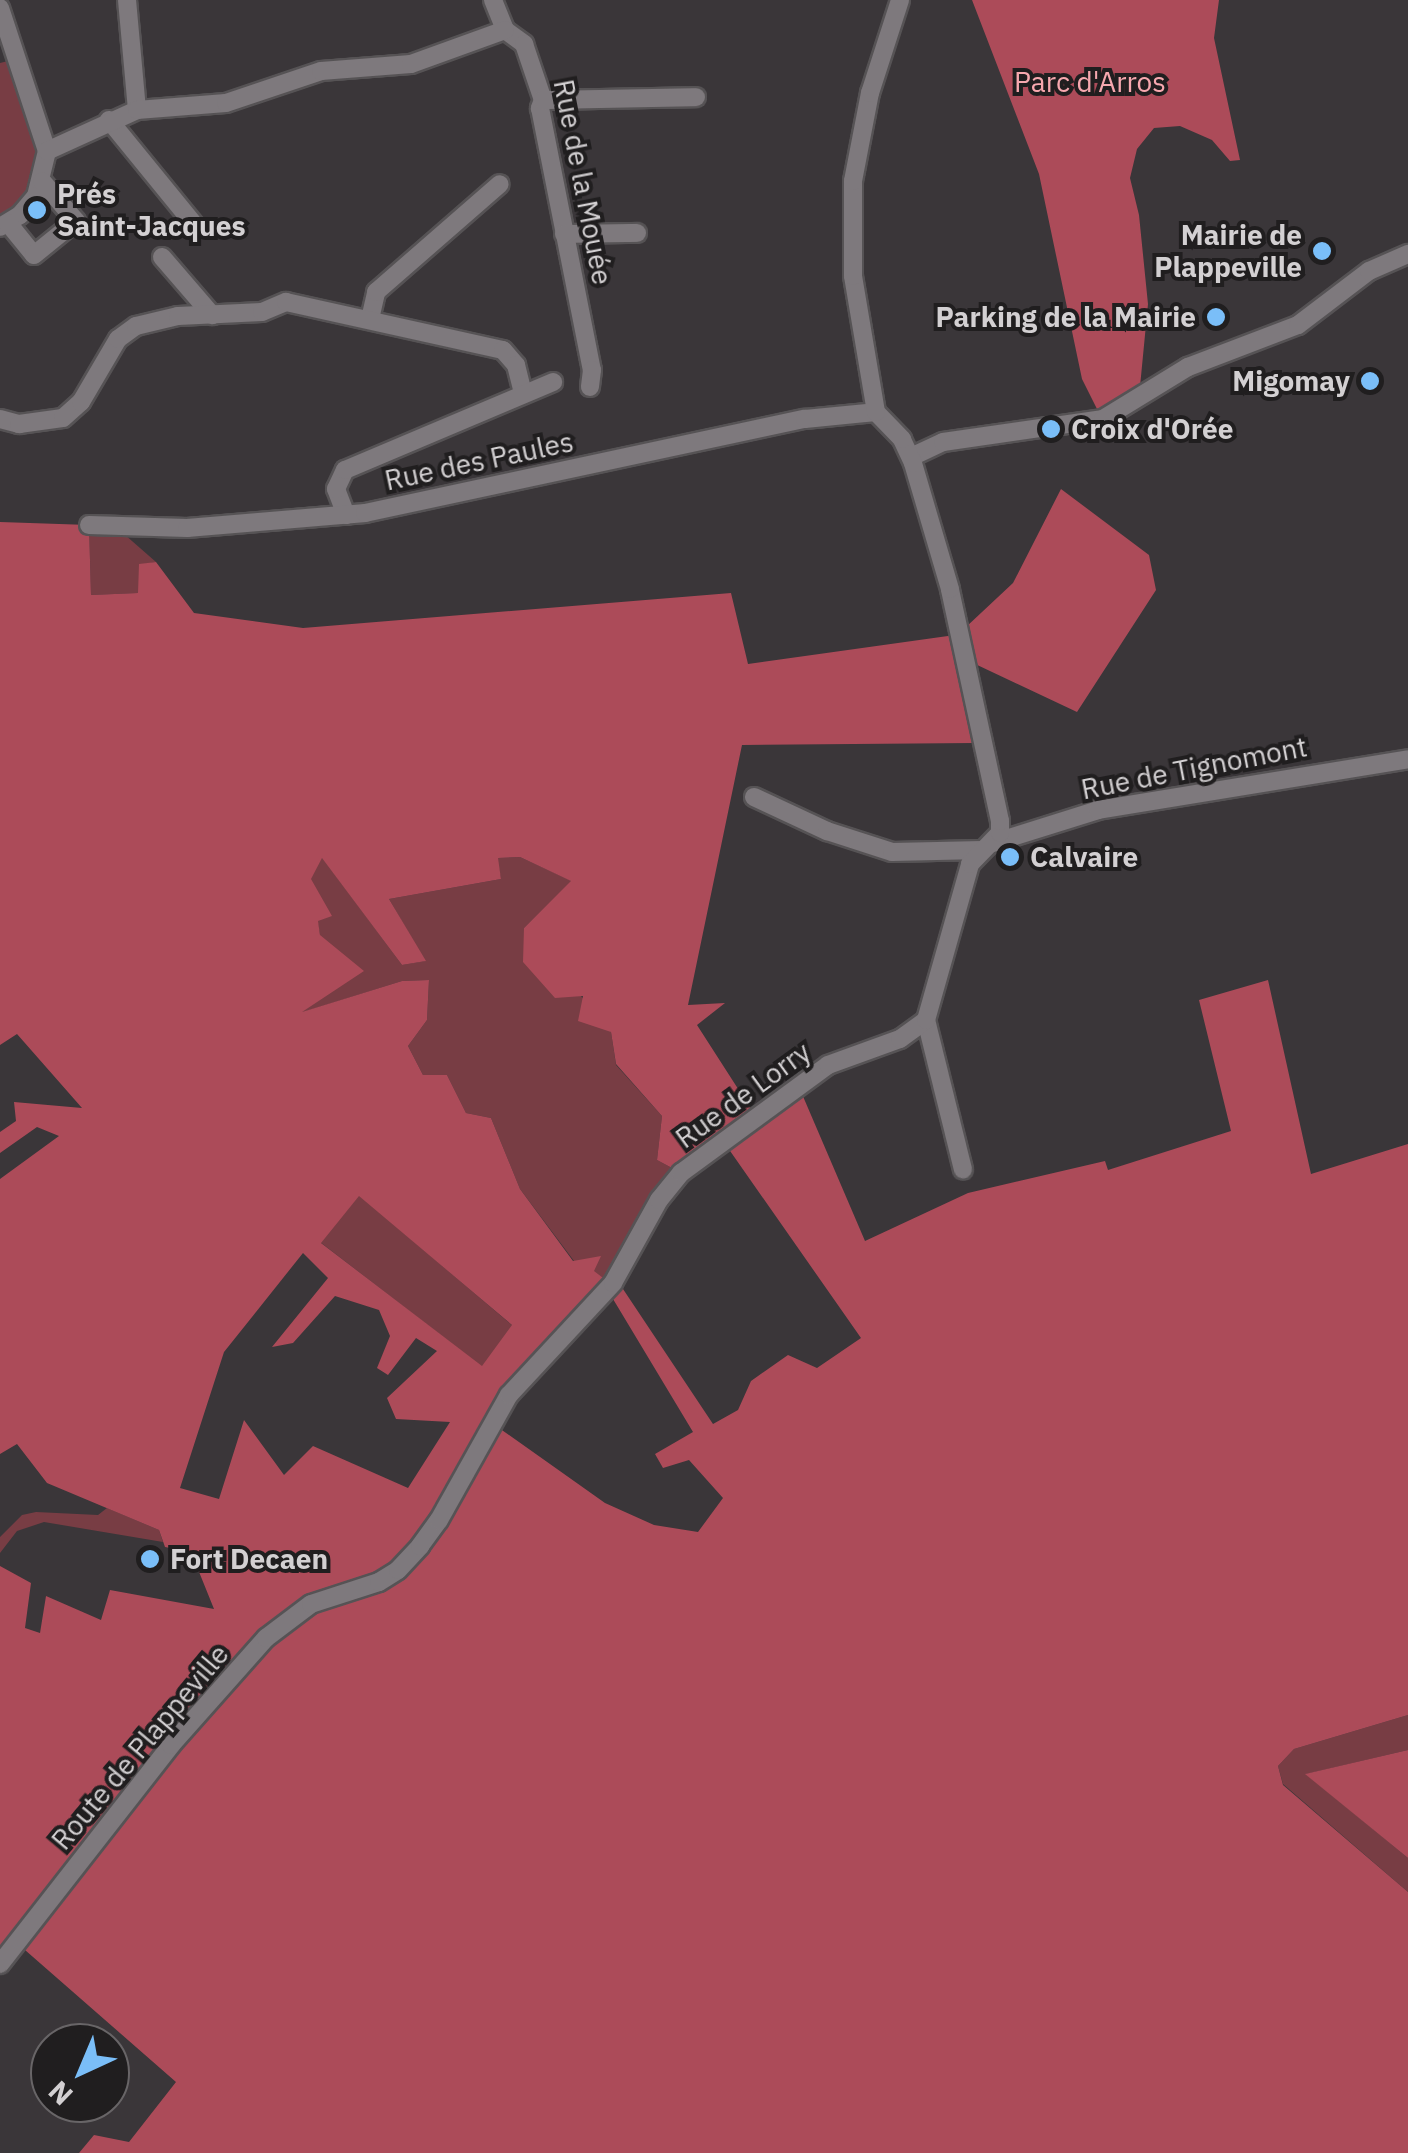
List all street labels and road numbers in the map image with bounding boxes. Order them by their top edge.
street label: Rue de la Mouée [547,77,619,287]
street label: Rue des Paules [382,425,576,497]
street label: Rue de Tignomont [1078,730,1310,806]
street label: Rue de Lorry [669,1035,817,1155]
street label: Route de Plappeville [44,1638,236,1856]

